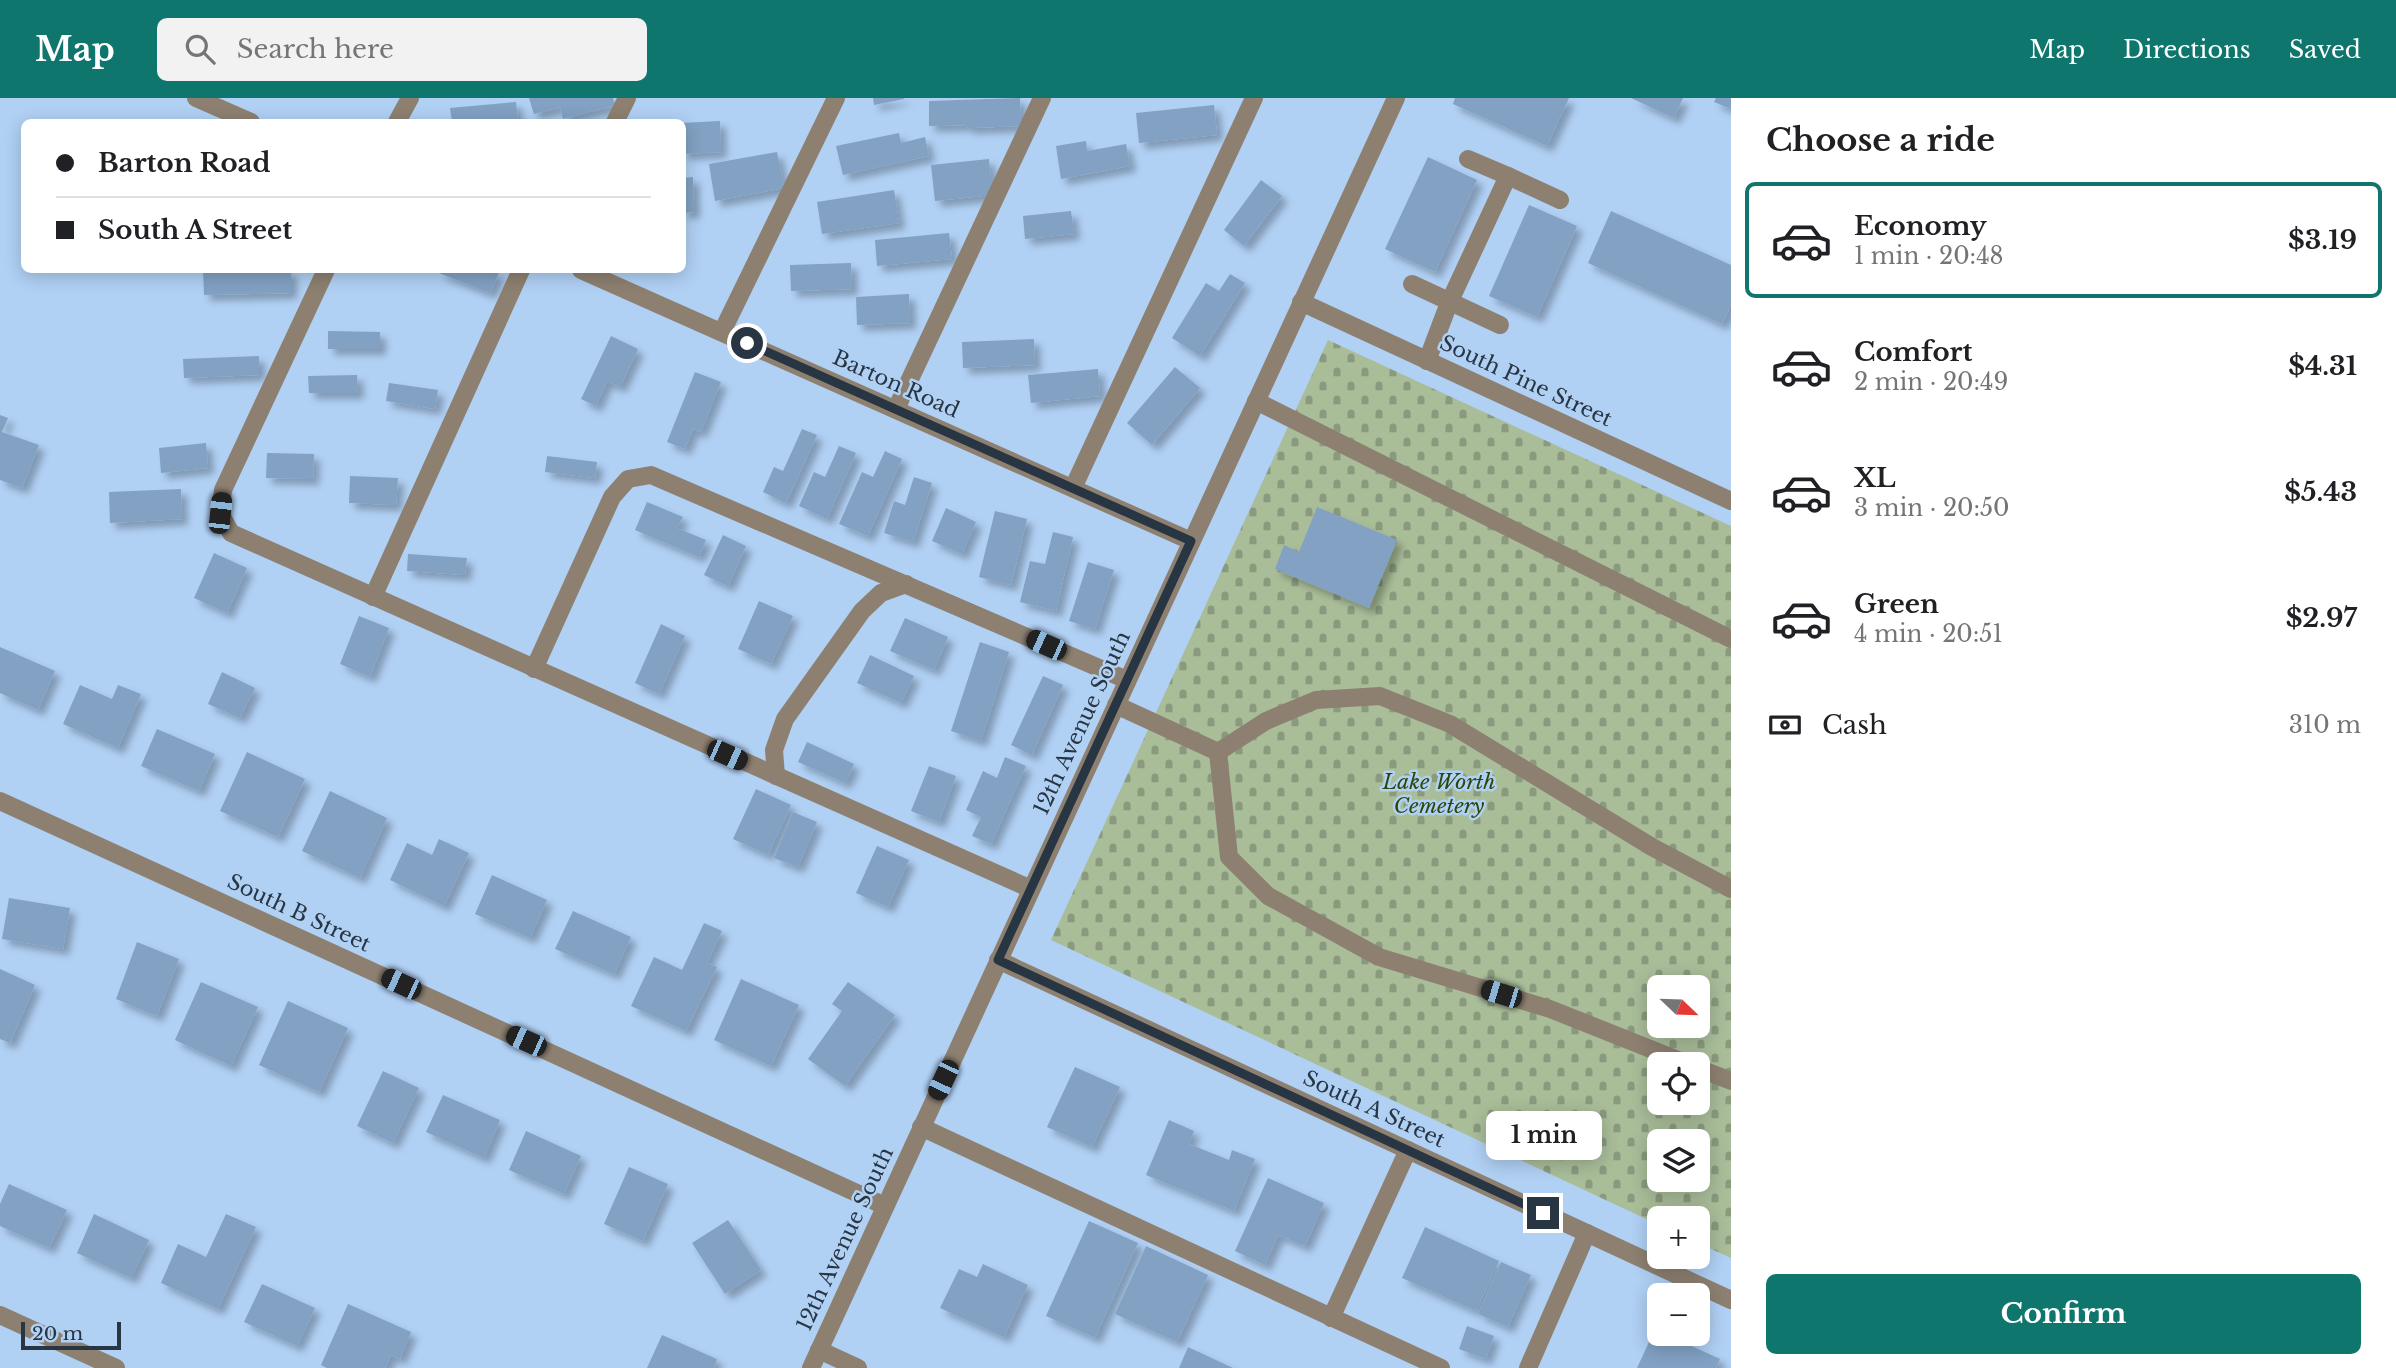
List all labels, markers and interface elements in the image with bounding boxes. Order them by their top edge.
search box [157,18,647,81]
text: Map [35,29,115,70]
icon: search [181,30,219,68]
text: Search here [237,33,394,65]
text: Map [2029,35,2085,64]
text: Directions [2123,35,2251,64]
text: Saved [2289,35,2361,64]
text: Choose a ride [1766,120,1995,160]
text: Barton Road [98,147,271,179]
icon: car [1770,209,1833,272]
text: Economy [1854,210,1987,242]
text: South A Street [98,214,292,246]
text: $3.19 [2288,224,2357,256]
text: 1 min · 20:48 [1854,242,2004,270]
route start [731,327,763,359]
street label: South Pine Street [1436,330,1616,432]
icon: car [1770,335,1833,398]
text: Comfort [1854,336,1972,368]
street label: Barton Road [829,345,963,423]
text: $4.31 [2288,350,2357,382]
text: 2 min · 20:49 [1854,368,2008,396]
icon: car [1770,461,1833,524]
text: XL [1854,462,1896,494]
text: $5.43 [2284,476,2357,508]
car [208,491,233,535]
text: 3 min · 20:50 [1854,494,2010,522]
icon: car [1770,587,1833,650]
text: Green [1854,588,1939,620]
text: $2.97 [2286,602,2357,634]
text: 4 min · 20:51 [1854,620,2003,648]
car [1023,627,1070,663]
street label: 12th Avenue South [1028,627,1136,819]
icon: cash [1766,706,1804,744]
text: Cash [1822,709,1887,741]
text: 310 m [2289,711,2361,739]
car [704,737,751,773]
park label: Lake Worth Cemetery [1382,769,1495,819]
street label: South B Street [223,868,375,958]
car [378,966,425,1002]
north arrow [1647,975,1710,1038]
map controls [1647,975,1710,1346]
car [1478,978,1525,1010]
car [503,1023,550,1059]
button: locate [1647,1052,1710,1115]
car [925,1057,962,1103]
street label: South A Street [1299,1065,1449,1153]
callout: 1 min [1485,1112,1601,1160]
text: 1 min [1511,1121,1577,1149]
button: layers [1647,1129,1710,1192]
street label: 12th Avenue South [791,1143,899,1335]
route end [1527,1197,1559,1229]
button: + [1647,1206,1710,1269]
button: Confirm [1766,1274,2361,1354]
button: − [1647,1283,1710,1346]
scale bar [21,1319,121,1351]
text: 20 m [32,1322,83,1345]

